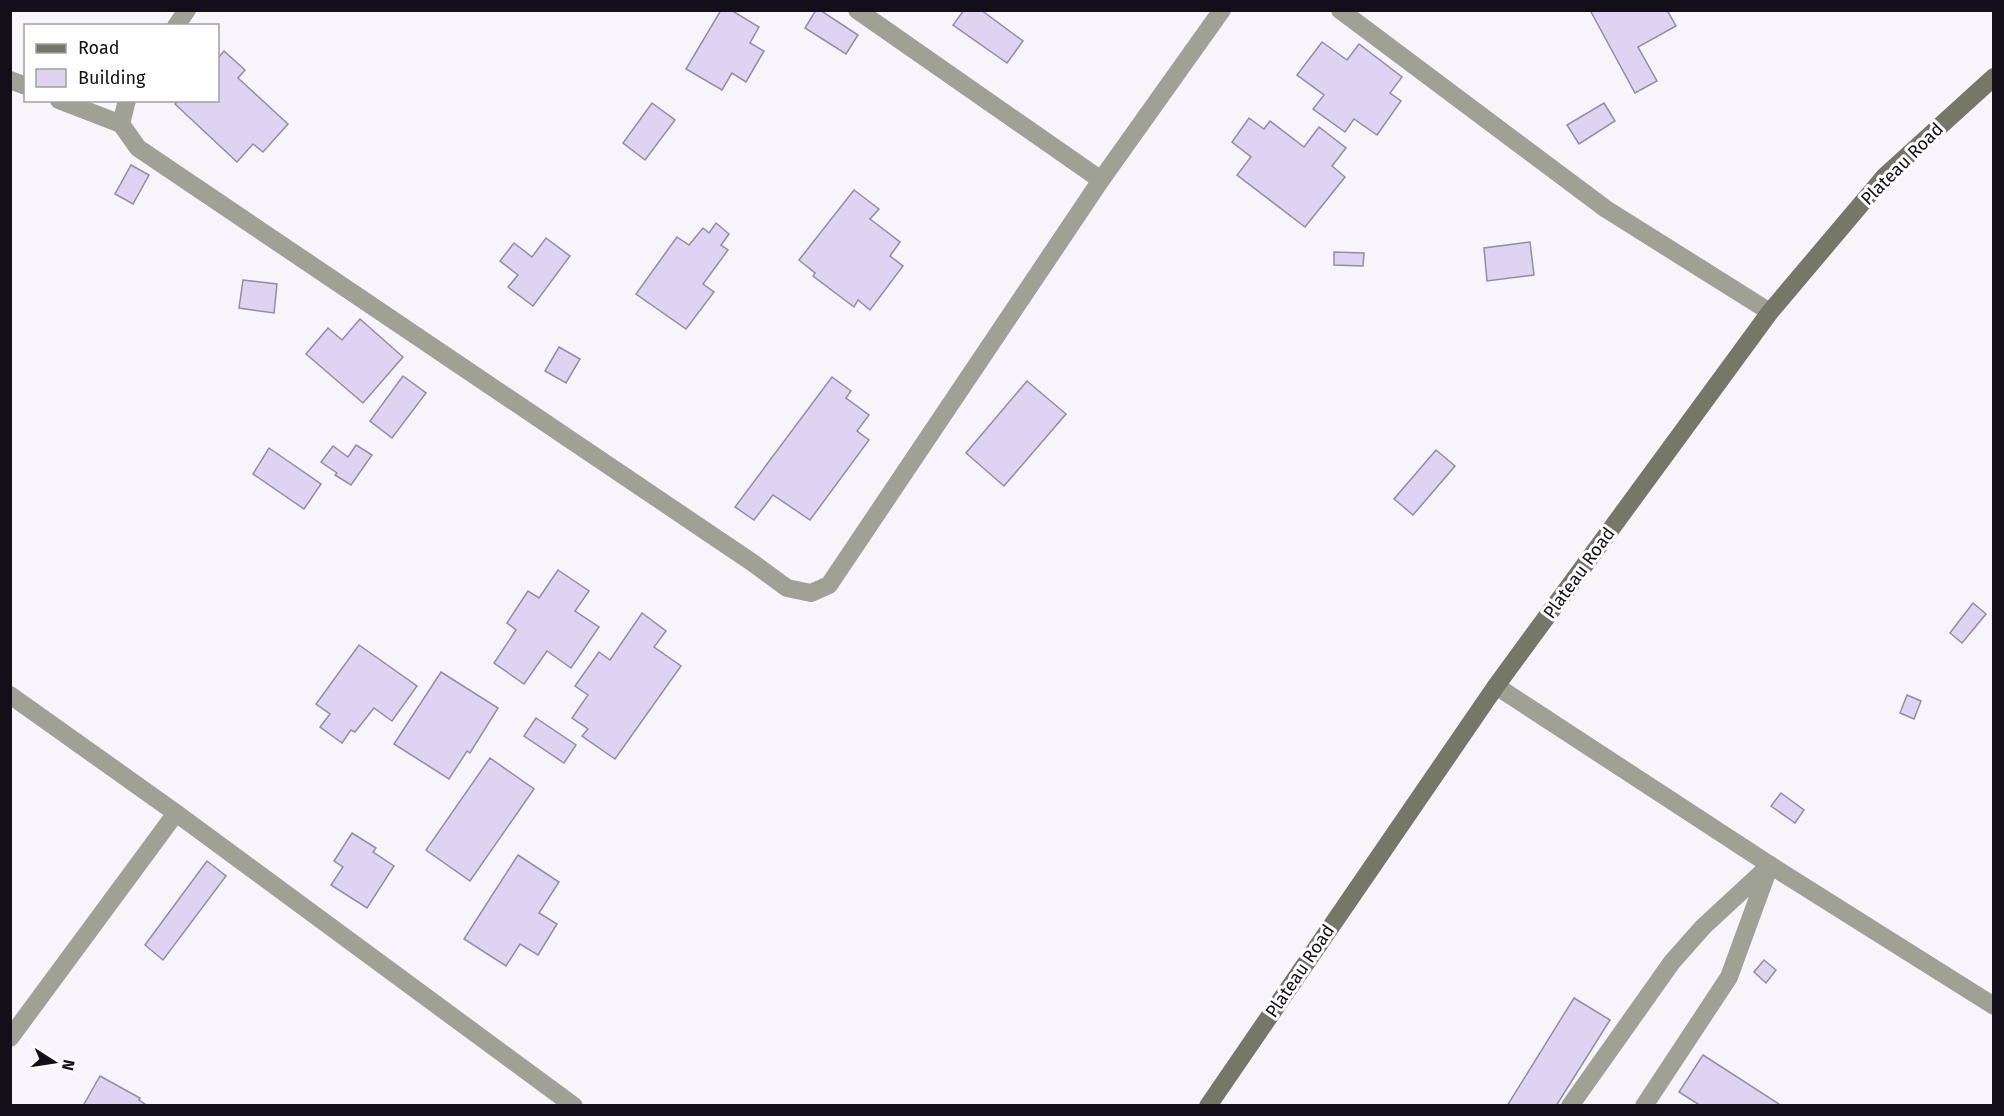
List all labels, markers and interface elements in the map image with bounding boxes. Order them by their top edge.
legend [24,24,219,102]
text: Road [78,37,120,59]
text: Building [78,67,146,89]
street label: Plateau Road [1856,118,1948,210]
street label: Plateau Road [1538,523,1620,623]
street label: Plateau Road [1261,920,1339,1022]
north arrow [24,1032,84,1092]
text: N [58,1058,79,1072]

